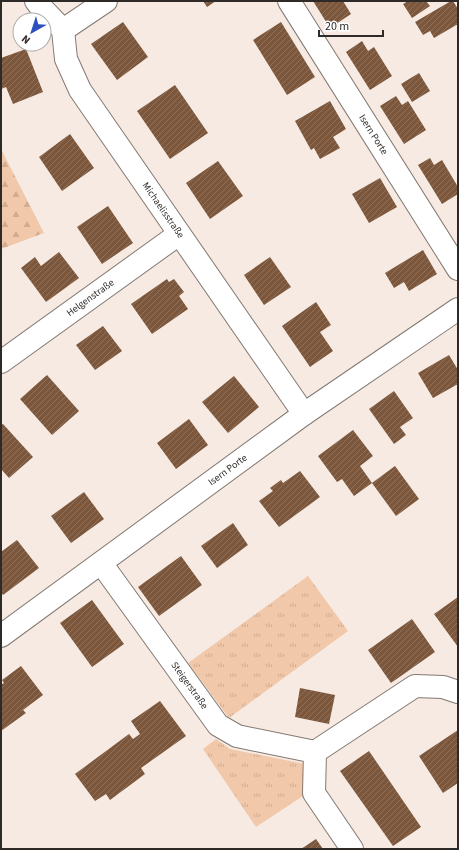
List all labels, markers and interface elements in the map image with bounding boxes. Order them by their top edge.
north arrow [12,12,52,52]
scale bar [319,12,383,38]
text: 20 m [325,18,349,35]
text: N [18,31,34,48]
street label: Isern Porte [355,112,391,158]
street label: Michaelisstraße [139,179,188,241]
street label: Helgenstraße [64,276,117,320]
street label: Isern Porte [205,451,250,489]
street label: Steigerstraße [167,659,211,712]

